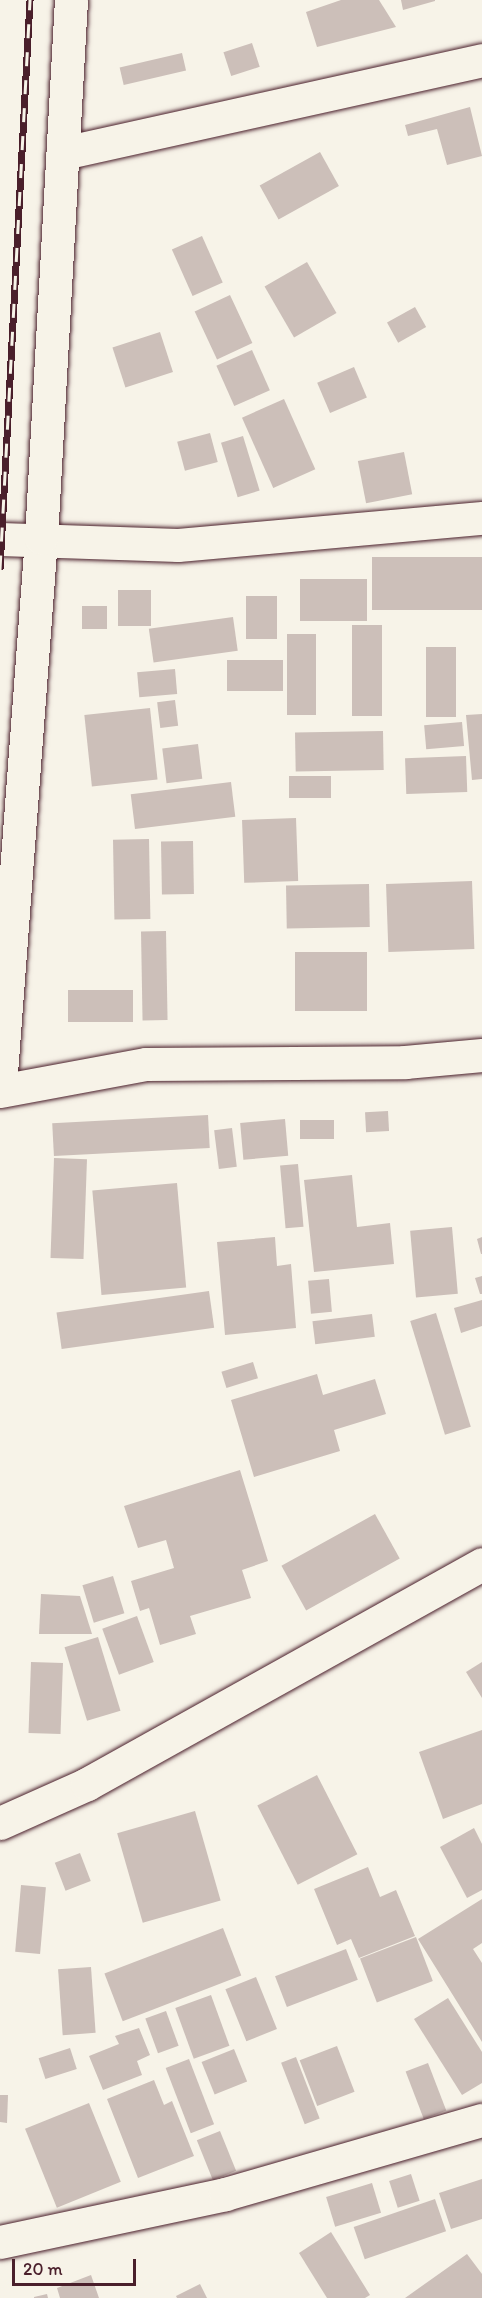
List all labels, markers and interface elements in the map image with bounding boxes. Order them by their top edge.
scale bar [15,2247,140,2285]
text: 20 m [23,2258,63,2280]

